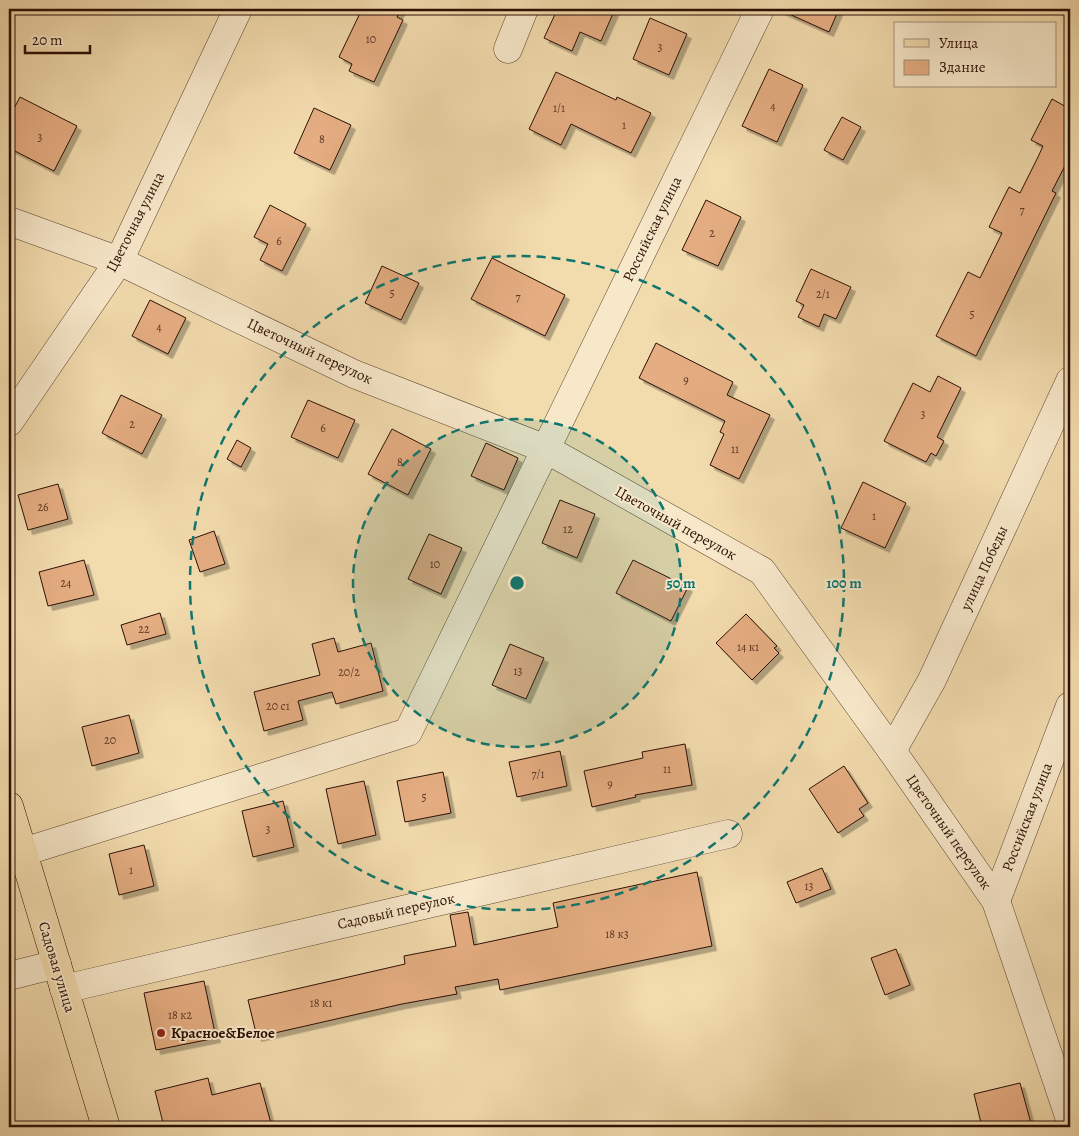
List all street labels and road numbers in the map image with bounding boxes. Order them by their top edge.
street label: Цветочная улица [101,168,169,276]
street label: Российская улица [618,173,686,285]
street label: Цветочный переулок [244,313,376,389]
street label: Цветочный переулок [612,481,741,565]
street label: улица Победы [955,522,1012,615]
street label: Российская улица [997,760,1057,874]
street label: Цветочный переулок [902,770,996,894]
street label: Садовый переулок [335,888,457,934]
street label: Садовая улица [34,919,80,1015]

